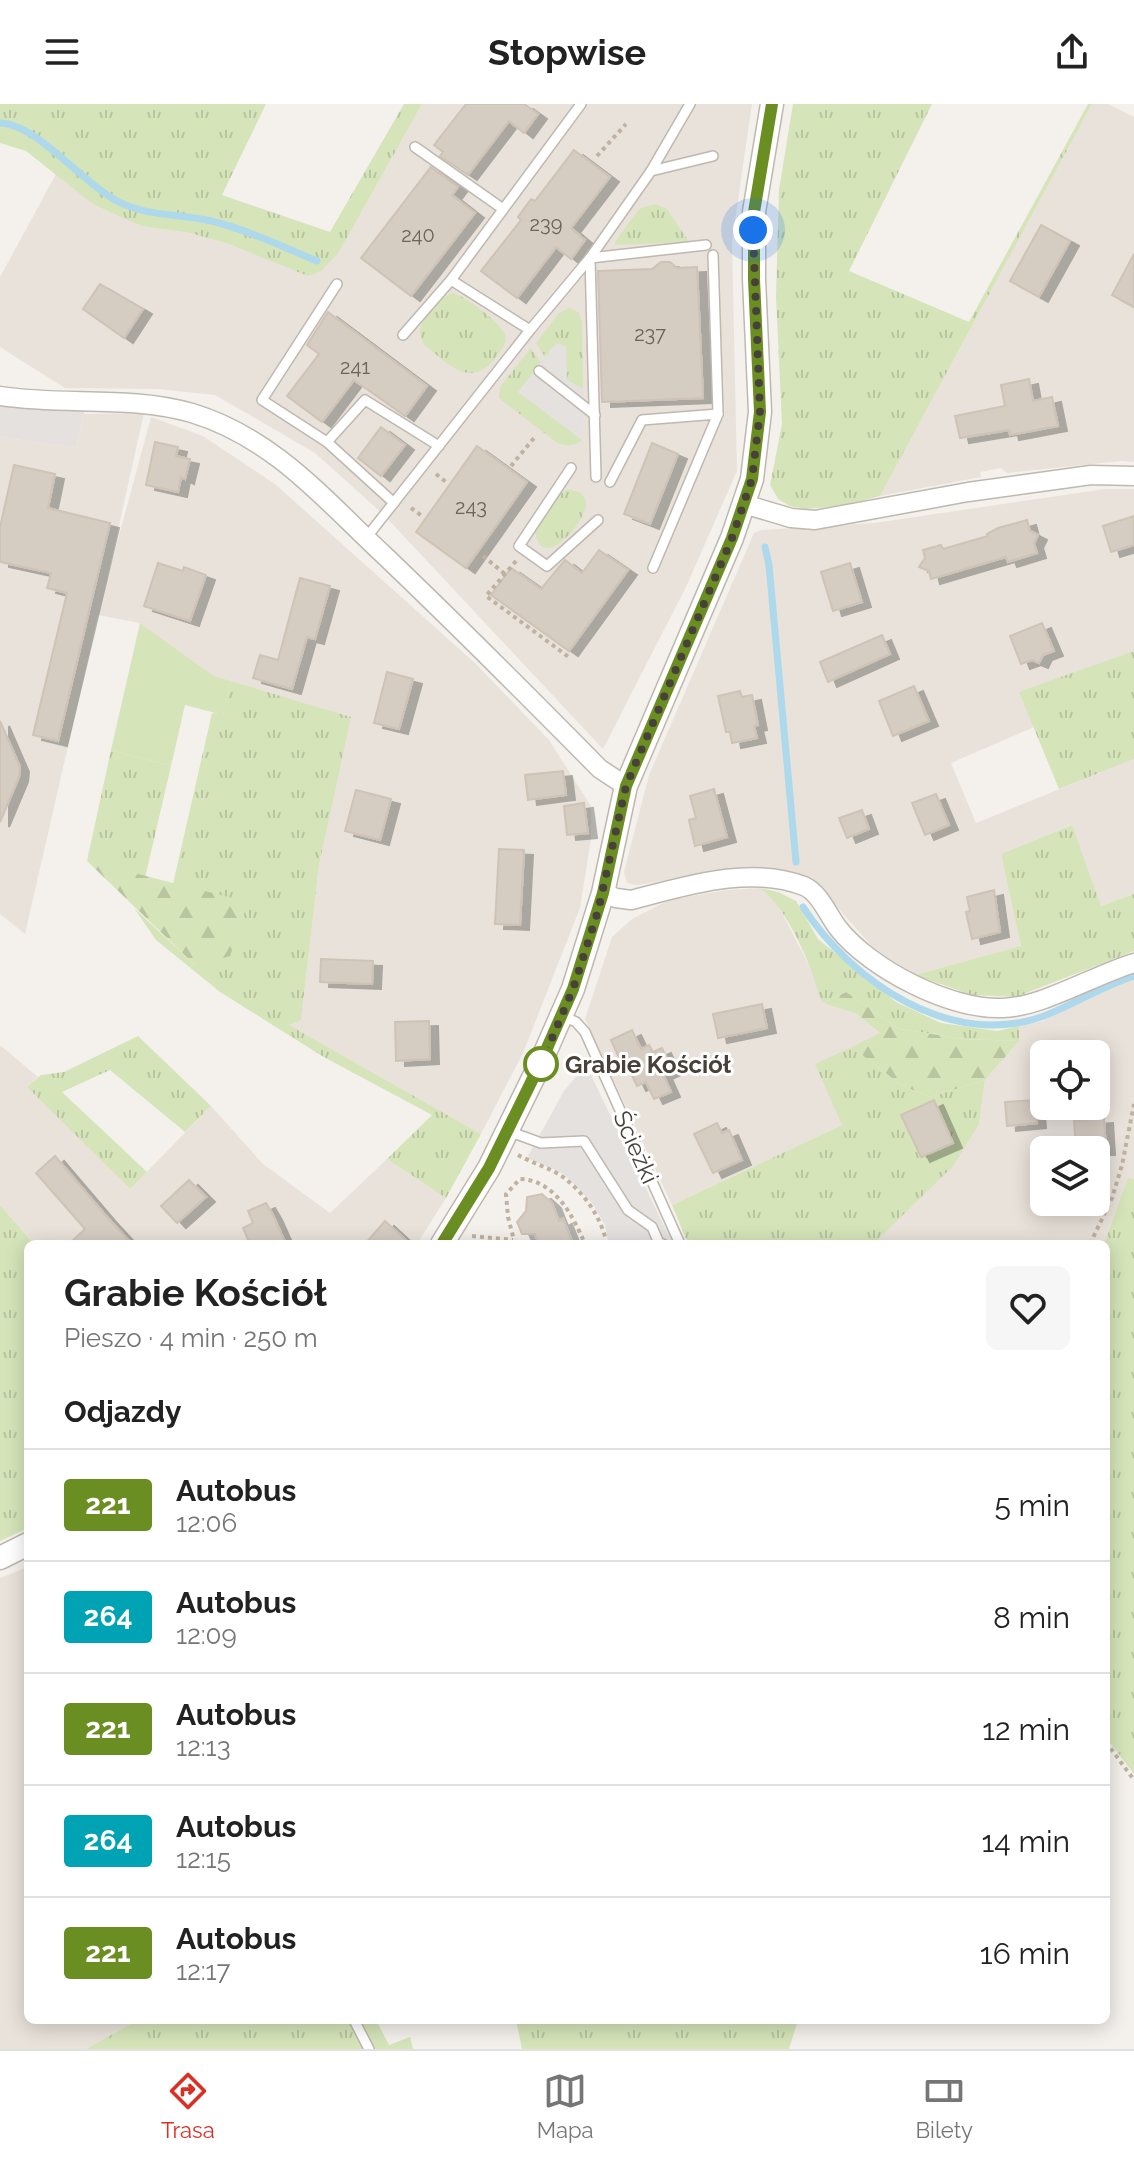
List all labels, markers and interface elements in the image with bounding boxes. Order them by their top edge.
icon: menu [40,30,84,74]
icon: share [1050,30,1094,74]
text: Stopwise [488,31,646,73]
your location [733,210,773,250]
house number: 239 [530,212,562,236]
house number: 240 [401,223,435,247]
house number: 237 [634,322,666,346]
house number: 241 [340,355,370,379]
house number: 243 [455,495,487,519]
map controls [1030,1040,1110,1216]
button: locate [1030,1040,1110,1120]
marker: Grabie Kościół [524,1047,558,1081]
place label: Grabie Kościół [565,1050,732,1079]
street label: Ścieżki [607,1106,665,1188]
button: layers [1030,1136,1110,1216]
button: heart [986,1266,1070,1350]
text: Grabie Kościół [64,1270,327,1315]
text: Pieszo · 4 min · 250 m [64,1323,318,1353]
text: Odjazdy [64,1394,181,1429]
text: Autobus [176,1473,296,1508]
text: 221 [85,1488,131,1521]
text: 5 min [994,1488,1070,1523]
text: 12:06 [176,1508,237,1538]
text: Autobus [176,1585,296,1620]
text: 264 [84,1600,132,1633]
text: 8 min [993,1600,1070,1635]
text: 12:09 [176,1620,237,1650]
text: Autobus [176,1697,296,1732]
text: 221 [85,1712,131,1745]
text: 12 min [982,1712,1070,1747]
text: 12:13 [176,1732,231,1762]
text: Autobus [176,1809,296,1844]
text: 264 [84,1824,132,1857]
text: 14 min [982,1824,1070,1859]
text: 12:15 [176,1844,231,1874]
text: Autobus [176,1921,296,1956]
text: 221 [85,1936,131,1969]
text: 16 min [980,1936,1070,1971]
text: 12:17 [176,1956,230,1986]
tab: Trasa [161,2069,215,2143]
tab: Mapa [537,2069,593,2143]
tab: Bilety [915,2069,973,2143]

